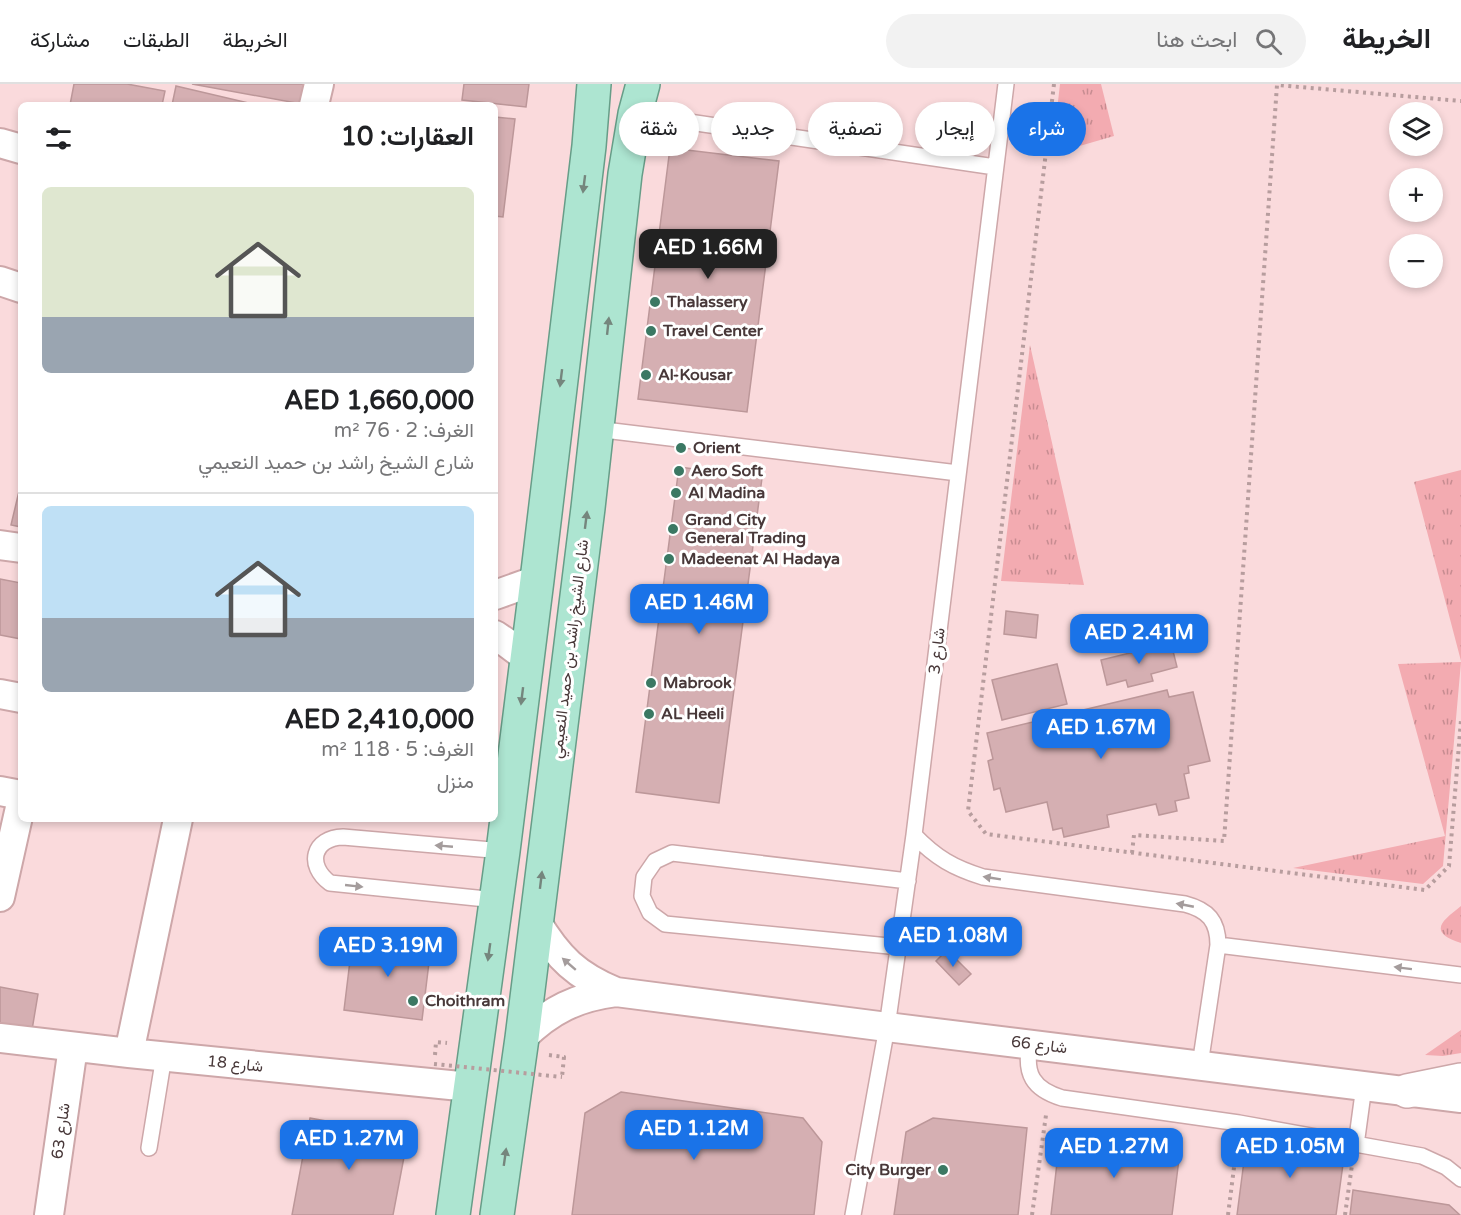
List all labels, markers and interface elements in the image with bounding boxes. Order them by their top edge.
search box [886,14,1306,68]
text: الخريطة [1342,22,1431,56]
icon: search [1252,25,1285,58]
text: ابحث هنا [1156,27,1237,53]
text: مشاركة [30,28,90,53]
text: الطبقات [123,28,190,53]
text: الخريطة [223,28,288,53]
chip: شقة [619,102,699,156]
chip: جديد [711,102,796,156]
chip: تصفية [808,102,903,156]
chip: إيجار [915,102,995,156]
chip: شراء [1007,102,1086,156]
map controls [1389,102,1443,288]
button: layers [1389,102,1443,156]
text: العقارات: 10 [341,121,474,152]
icon: filters [42,122,75,155]
button: + [1389,168,1443,222]
one-way arrow [579,175,589,194]
icon: home [204,226,312,334]
pin: AED 1.66M [639,229,777,280]
button: − [1389,234,1443,288]
text: AED 1.66M [653,236,763,260]
place label: Thalassery [666,292,748,312]
marker: Thalassery [648,295,662,309]
one-way arrow [603,317,613,336]
place label: Travel Center [662,321,764,341]
marker: Travel Center [644,324,658,338]
place label: Al-Kousar [658,365,733,385]
one-way arrow [556,368,566,387]
marker: Al-Kousar [639,368,653,382]
text: AED 1,660,000 [284,385,474,416]
text: الغرف: 2 · 76 m² [334,419,474,443]
place label: Orient [693,438,742,458]
marker: Orient [674,441,688,455]
text: شارع الشيخ راشد بن حميد النعيمي [198,451,474,475]
place label: Aero Soft [691,461,764,481]
marker: Aero Soft [672,464,686,478]
place label: Al Madina [688,483,765,503]
marker: Al Madina [669,486,683,500]
place label: Grand City General Trading [685,510,806,548]
one-way arrow [581,511,591,530]
marker: Grand City General Trading [666,522,680,536]
street label: شارع الشيخ راشد بن حميد النعيمي [547,538,596,760]
icon: home [204,545,312,653]
place label: Madeenat Al Hadaya [681,549,840,569]
marker: Madeenat Al Hadaya [662,552,676,566]
pin: AED 1.46M [630,584,768,635]
text: AED 1.46M [644,591,754,615]
pin: AED 2.41M [1070,614,1208,665]
text: AED 2.41M [1084,621,1194,645]
street label: شارع 3 [924,627,951,675]
place label: Mabrook [663,673,732,693]
marker: Mabrook [644,676,658,690]
one-way arrow [517,687,527,706]
text: AED 2,410,000 [284,704,474,735]
place label: AL Heeli [661,704,724,724]
marker: AL Heeli [642,707,656,721]
pin: AED 1.67M [1032,709,1170,760]
text: AED 1.67M [1046,716,1156,740]
text: الغرف: 5 · 118 m² [321,738,474,762]
text: منزل [437,770,474,794]
one-way arrow [435,841,454,851]
one-way arrow [537,871,546,890]
one-way arrow [982,874,1001,883]
one-way arrow [344,881,363,891]
one-way arrow [1175,900,1194,909]
pin: AED 1.08M [884,917,1022,968]
text: AED 1.08M [898,924,1008,948]
pin: AED 3.19M [319,927,457,978]
text: AED 3.19M [333,934,443,958]
one-way arrow [484,943,494,962]
one-way arrow [561,958,577,971]
one-way arrow [1393,963,1412,973]
place label: Choithram [425,991,505,1011]
marker: Choithram [406,994,420,1008]
street label: شارع 66 [1010,1032,1068,1059]
street label: شارع 18 [206,1051,264,1078]
street label: شارع 63 [47,1102,76,1160]
pin: AED 1.12M [625,1110,763,1161]
text: AED 1.12M [639,1117,749,1141]
pin: AED 1.27M [280,1120,418,1171]
text: AED 1.27M [294,1127,404,1151]
pin: AED 1.27M [1045,1128,1183,1179]
pin: AED 1.05M [1221,1128,1359,1179]
text: AED 1.27M [1059,1135,1169,1159]
text: AED 1.05M [1235,1135,1345,1159]
one-way arrow [500,1147,509,1166]
place label: City Burger [845,1160,932,1180]
marker: City Burger [936,1163,950,1177]

